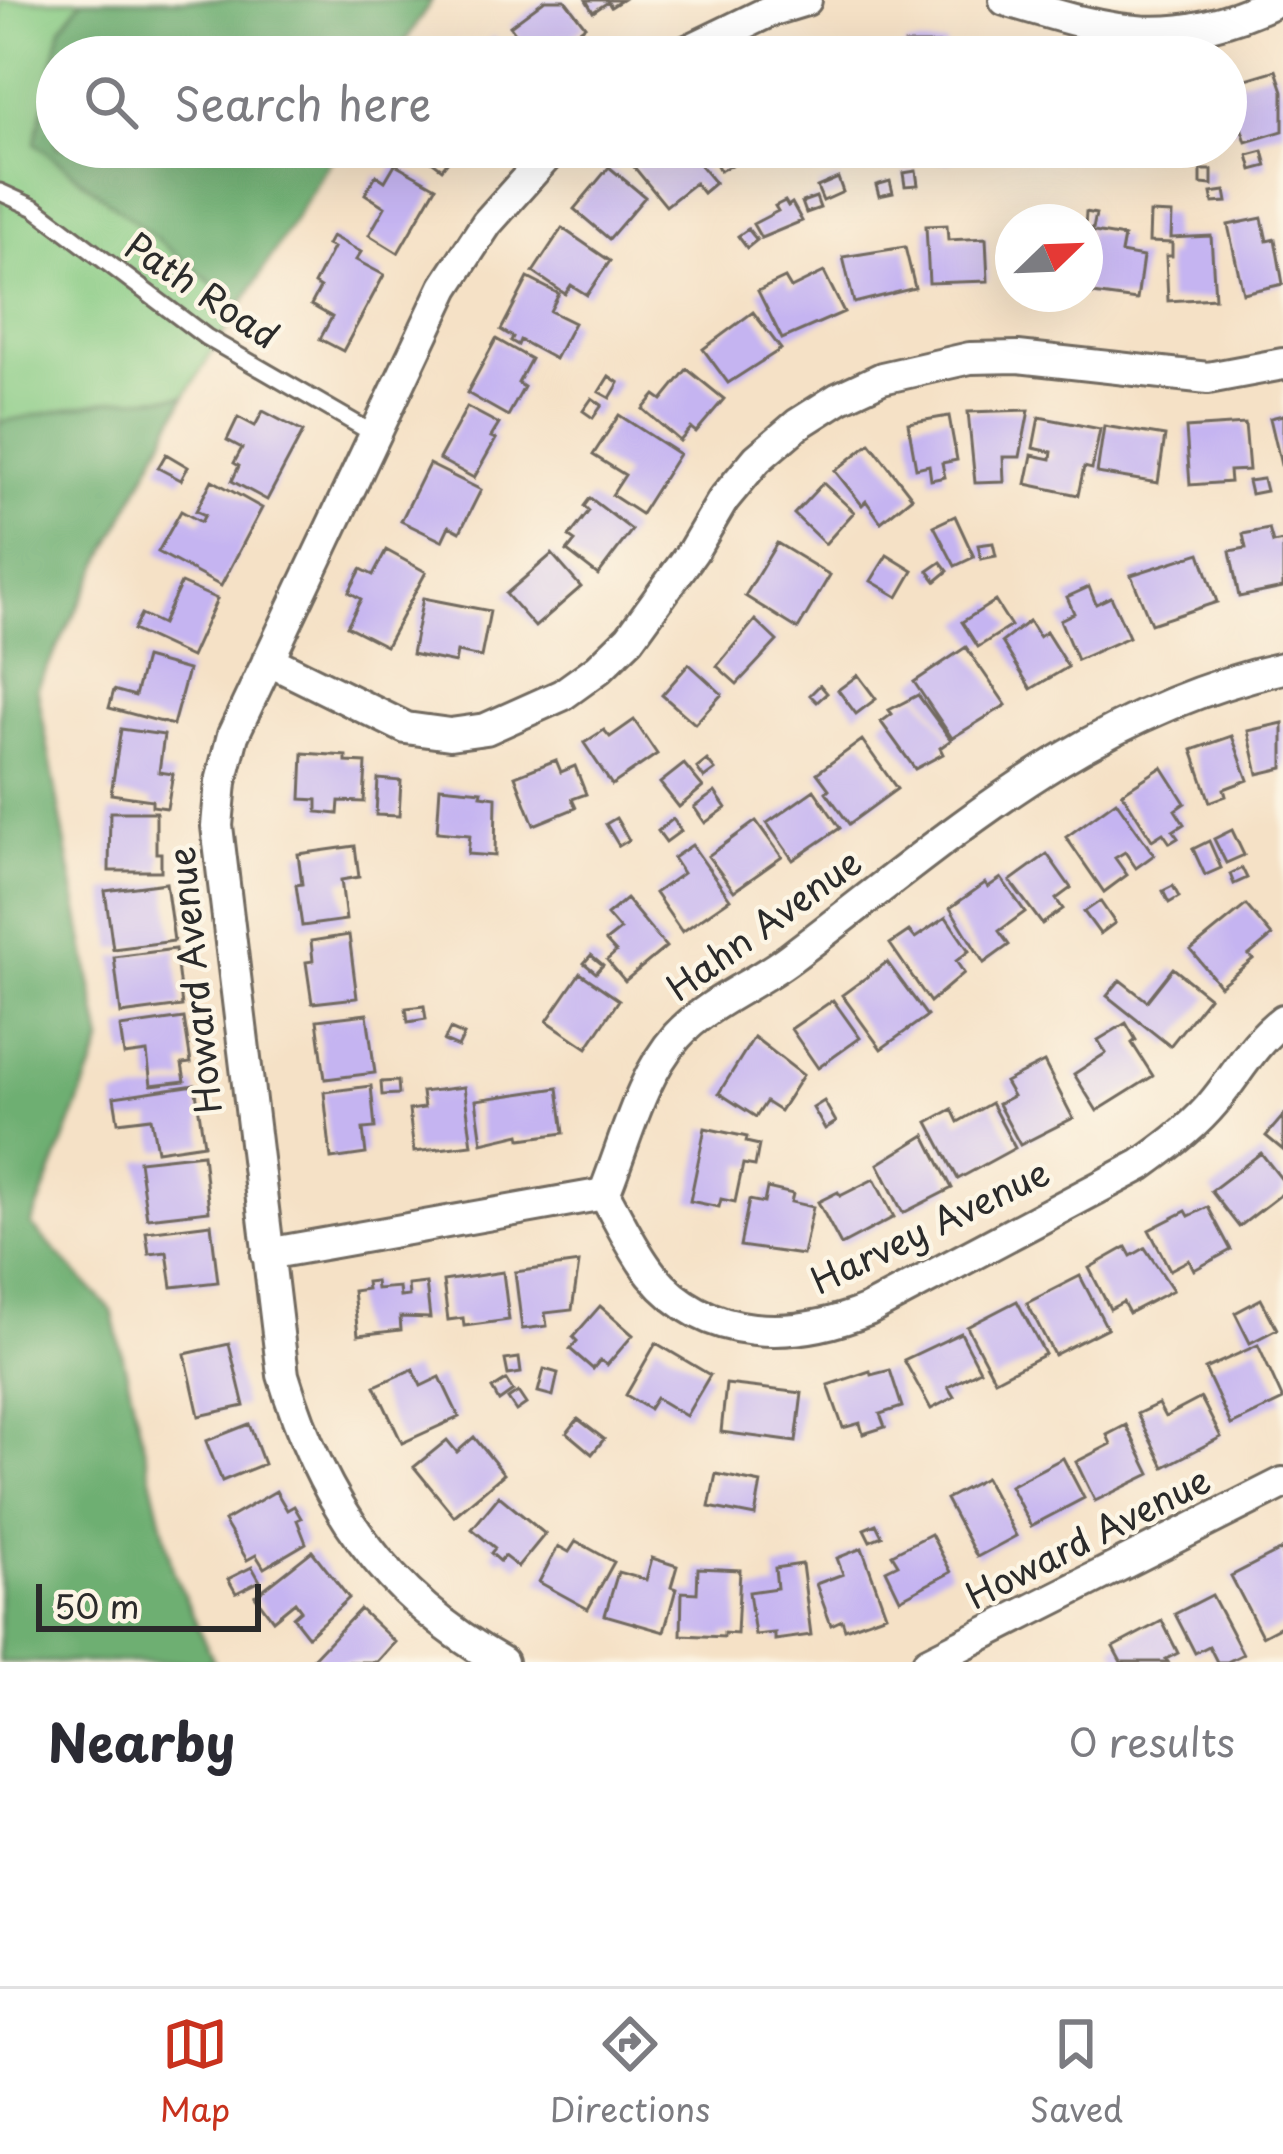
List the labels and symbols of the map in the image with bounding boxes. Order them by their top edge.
north arrow [995,204,1103,312]
street label: Path Road [115,218,291,361]
street label: Hahn Avenue [654,834,872,1013]
street label: Howard Avenue [152,844,234,1116]
street label: Harvey Avenue [801,1144,1058,1306]
street label: Howard Avenue [956,1451,1219,1621]
scale bar [36,1578,261,1631]

